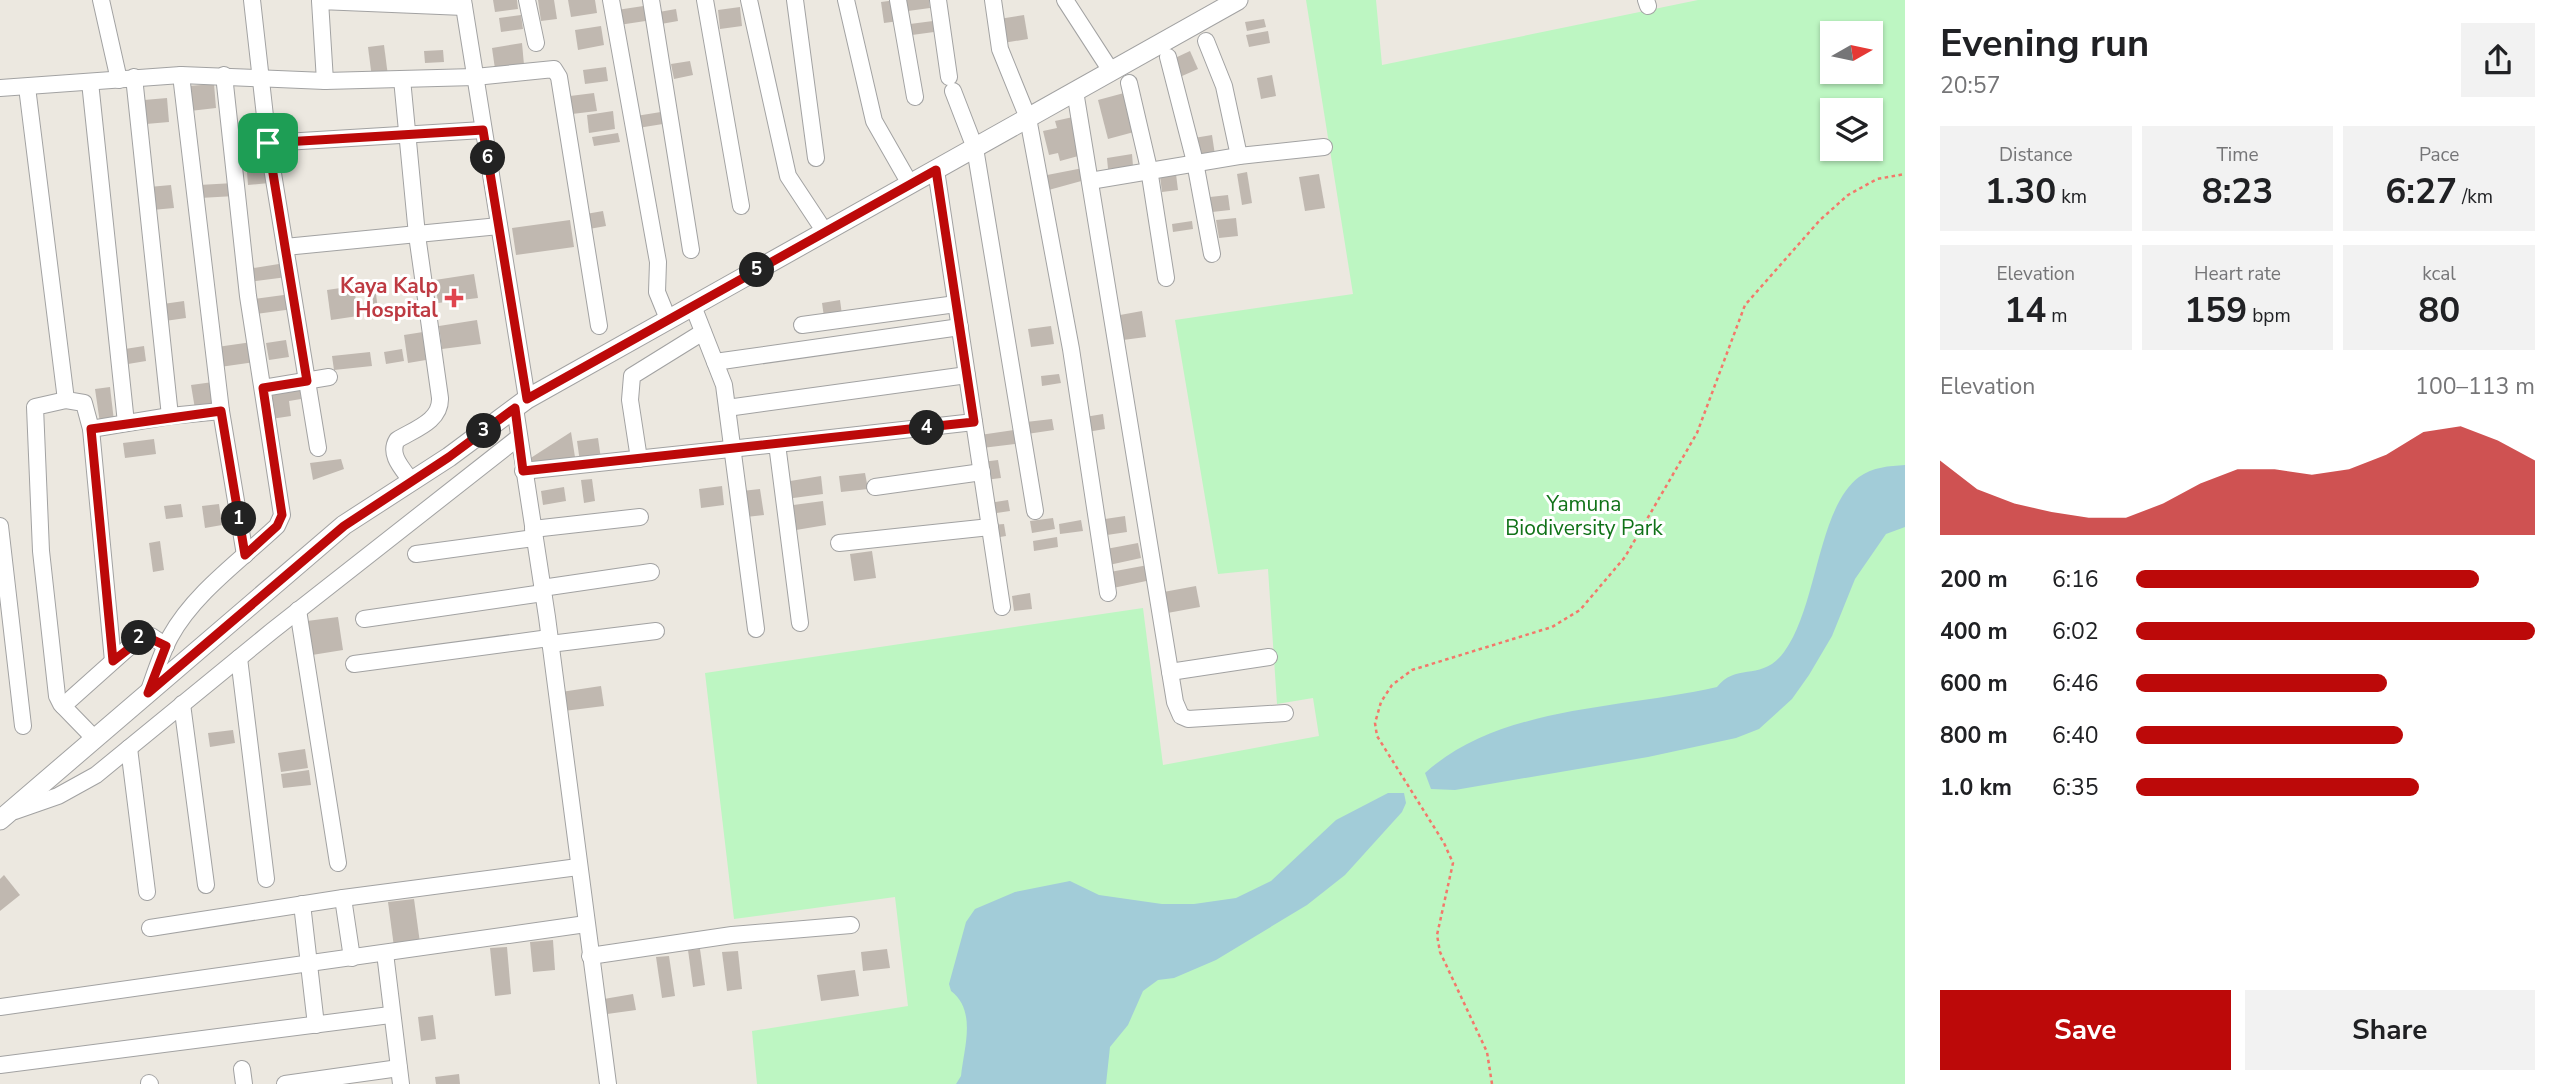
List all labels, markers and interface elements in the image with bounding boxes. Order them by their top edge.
text: Evening run [1940,18,2149,69]
north arrow [1820,21,1883,84]
map controls [1820,21,1883,161]
button: share [2461,23,2535,97]
text: 20:57 [1940,70,2000,101]
button: layers [1820,98,1883,161]
pin [238,113,298,173]
icon: arrive [249,124,287,162]
pin: 6 [470,140,505,176]
text: Distance [1999,142,2073,168]
text: Time [2216,142,2259,168]
text: Pace [2419,142,2459,168]
text: 6 [482,144,493,170]
text: 1.30 [1985,168,2056,215]
text: 8:23 [2202,168,2273,215]
text: 6:27 [2385,168,2457,215]
text: km [2056,184,2087,210]
text: /km [2457,184,2493,210]
pin: 5 [740,252,774,288]
text: 5 [751,256,762,282]
text: Elevation [1996,261,2075,287]
text: Heart rate [2194,261,2281,287]
text: kcal [2422,261,2456,287]
place label: Kaya Kalp Hospital [340,272,438,324]
text: 14 [2004,287,2046,334]
text: 159 [2184,287,2247,334]
text: 80 [2418,287,2460,334]
marker: Kaya Kalp Hospital [444,288,464,308]
text: m [2046,303,2067,329]
text: bpm [2247,303,2291,329]
text: Elevation [1940,371,2035,402]
text: 100–113 m [2415,371,2535,402]
pin: 4 [909,410,944,446]
pin: 3 [466,414,502,448]
text: 4 [921,414,932,440]
text: 3 [478,417,489,443]
park label: Yamuna Biodiversity Park [1505,490,1663,542]
pin: 1 [222,502,256,536]
text: 1 [233,505,244,531]
text: 200 m [1940,564,2008,595]
text: 6:16 [2052,564,2099,595]
text: 400 m [1940,616,2008,647]
text: 6:02 [2052,616,2099,647]
pin: 2 [122,620,156,656]
text: 2 [133,624,144,650]
text: 600 m [1940,668,2008,699]
text: 6:46 [2052,668,2099,699]
text: 800 m [1940,720,2008,751]
text: 6:40 [2052,720,2099,751]
text: 1.0 km [1940,772,2012,803]
text: 6:35 [2052,772,2099,803]
button: Save [1940,990,2231,1070]
button: Share [2245,990,2535,1070]

